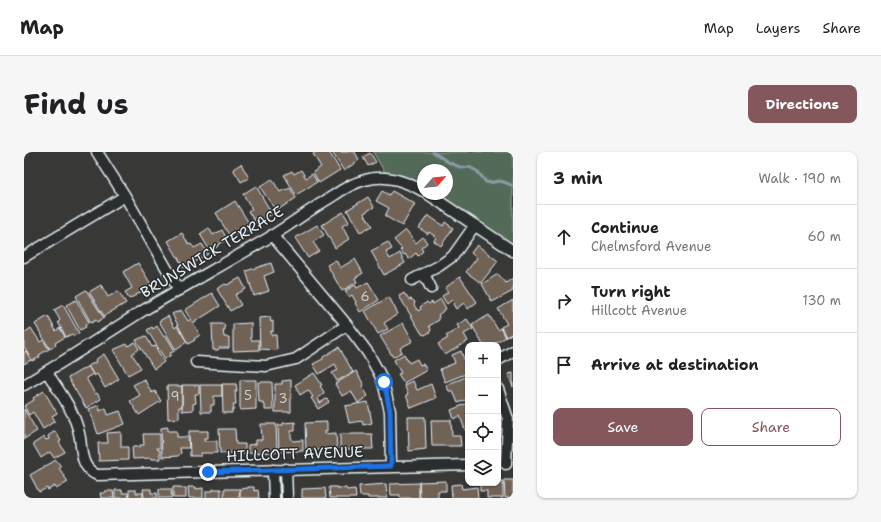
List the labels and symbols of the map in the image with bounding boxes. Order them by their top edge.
north arrow [417,164,453,200]
street label: BRUNSWICK TERRACE [137,201,287,303]
house number: 6 [360,288,370,305]
route start [375,373,393,391]
house number: 5 [244,387,252,404]
house number: 9 [170,388,180,405]
house number: 3 [278,390,288,407]
street label: HILLCOTT AVENUE [226,442,364,466]
route end [199,463,217,481]

